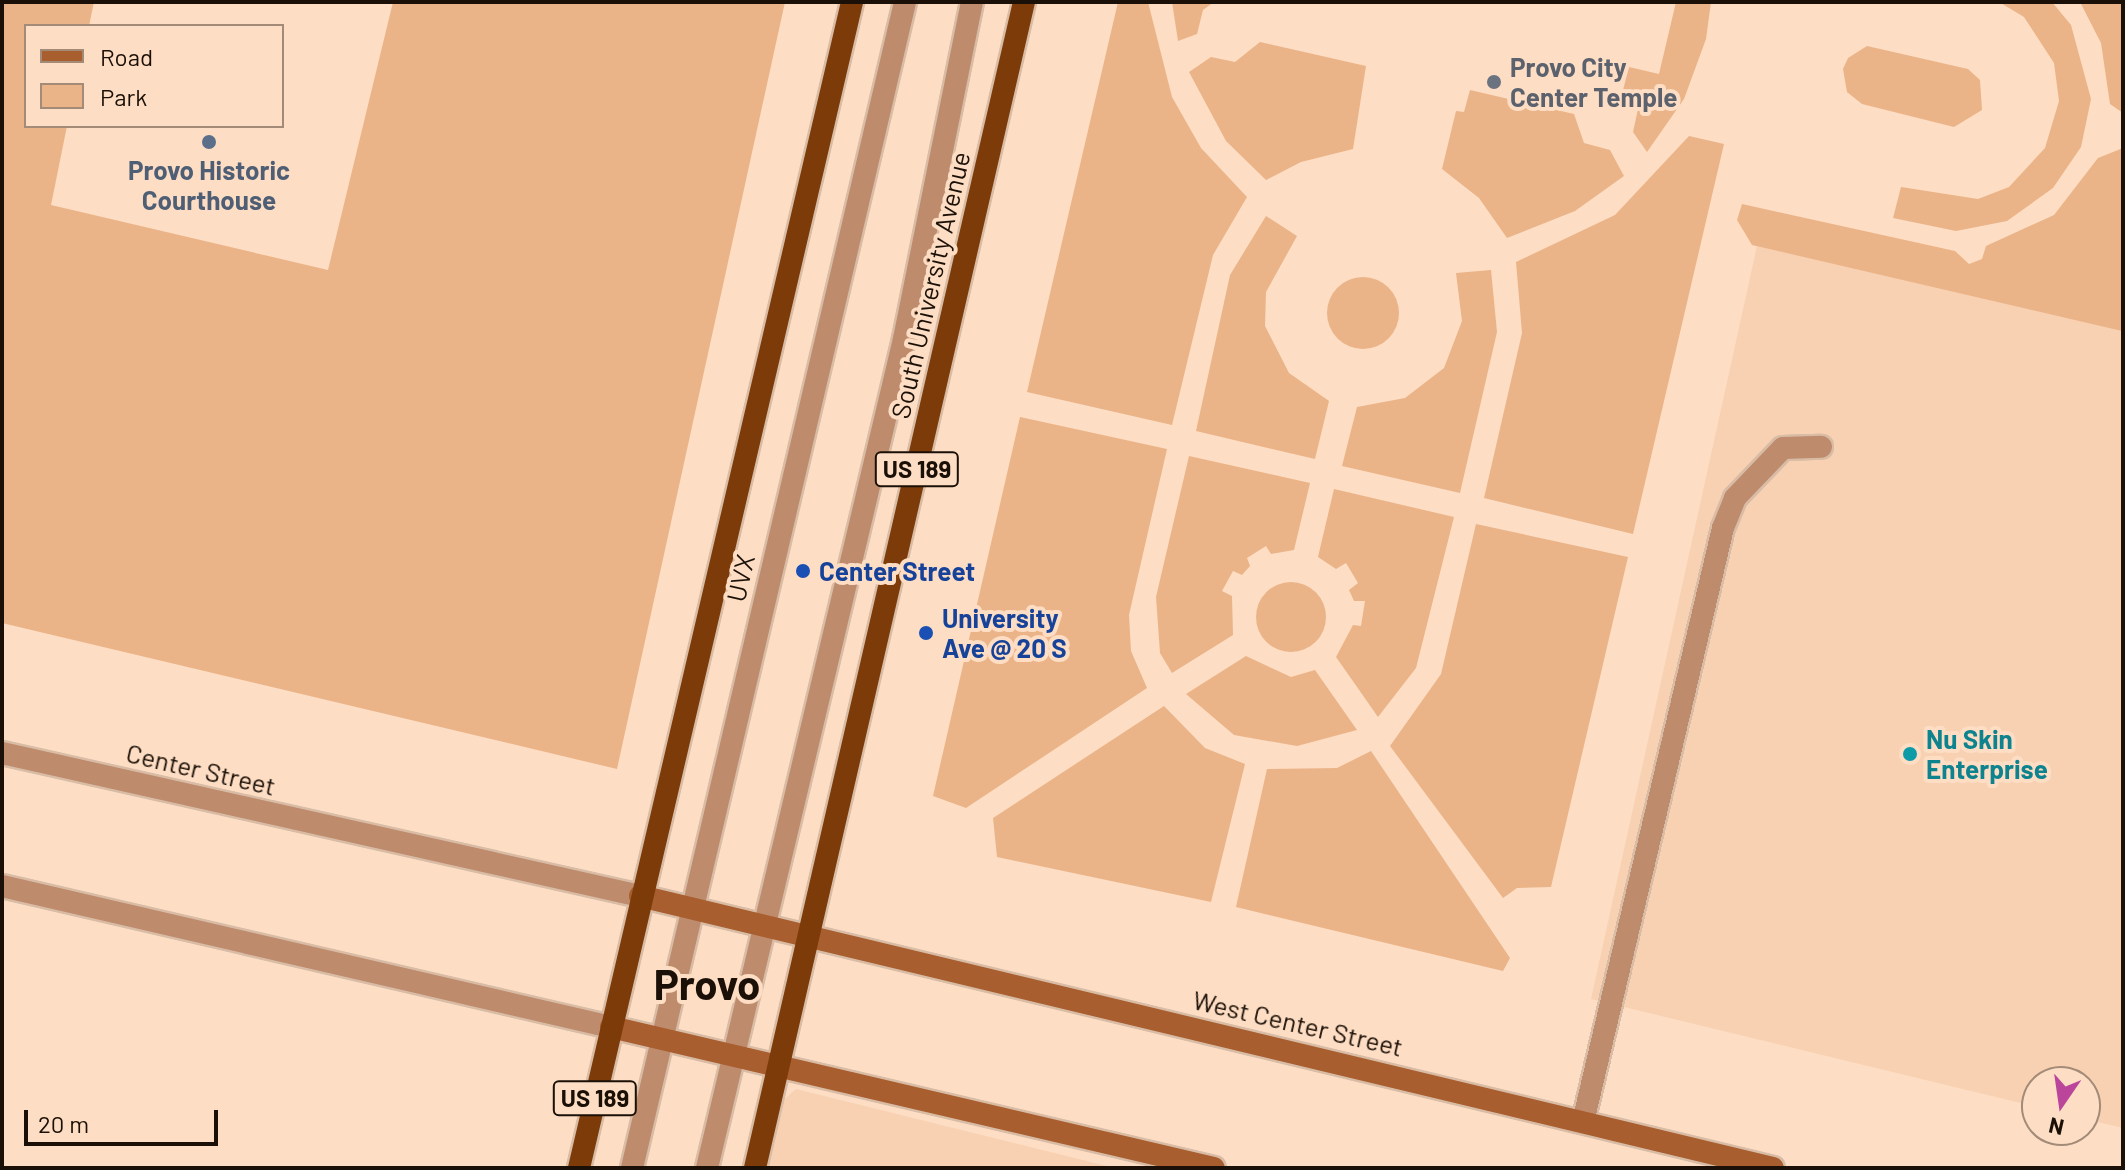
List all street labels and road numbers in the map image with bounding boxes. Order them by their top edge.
street label: South University Avenue [884,148,976,422]
road number: US 189 [873,449,961,489]
street label: UVX [719,551,761,605]
street label: Center Street [123,737,279,801]
street label: West Center Street [1190,984,1406,1062]
road number: US 189 [551,1078,639,1118]

